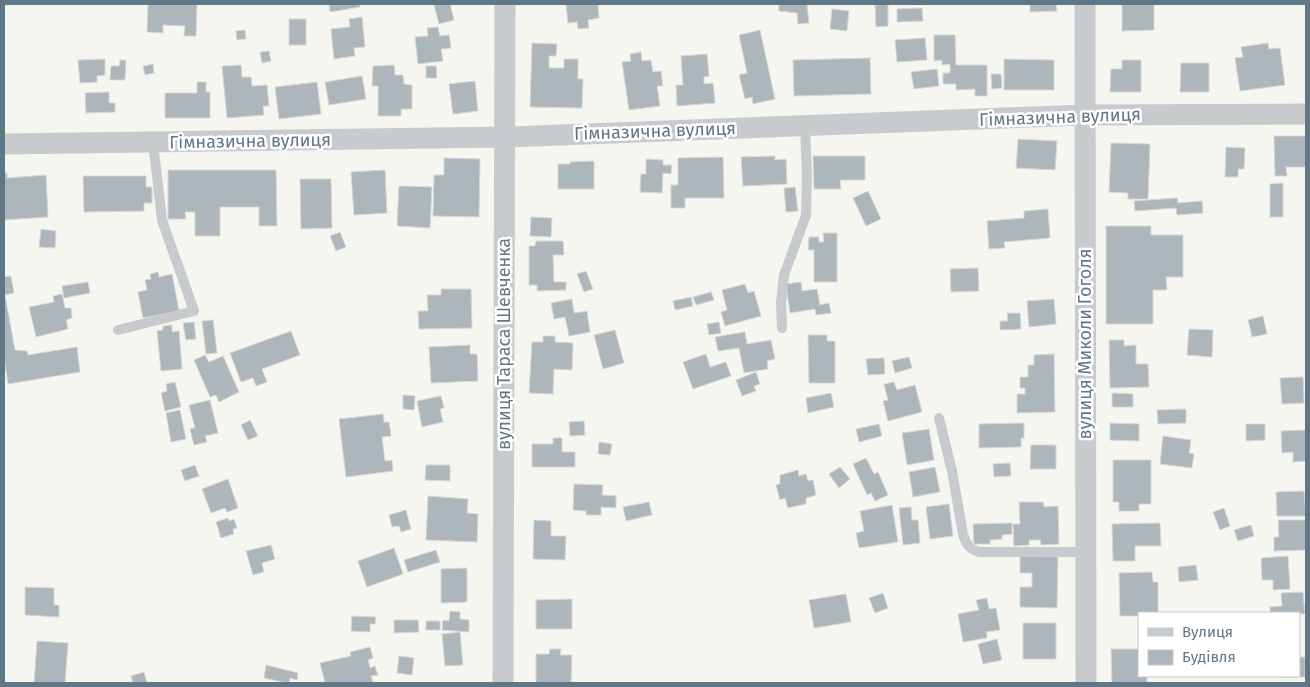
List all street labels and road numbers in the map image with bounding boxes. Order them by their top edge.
street label: Гімназична вулиця [979,103,1141,131]
street label: Гімназична вулиця [574,117,736,145]
street label: Гімназична вулиця [169,129,331,153]
street label: вулиця Тараса Шевченка [493,238,515,450]
street label: вулиця Миколи Гоголя [1074,249,1096,439]

